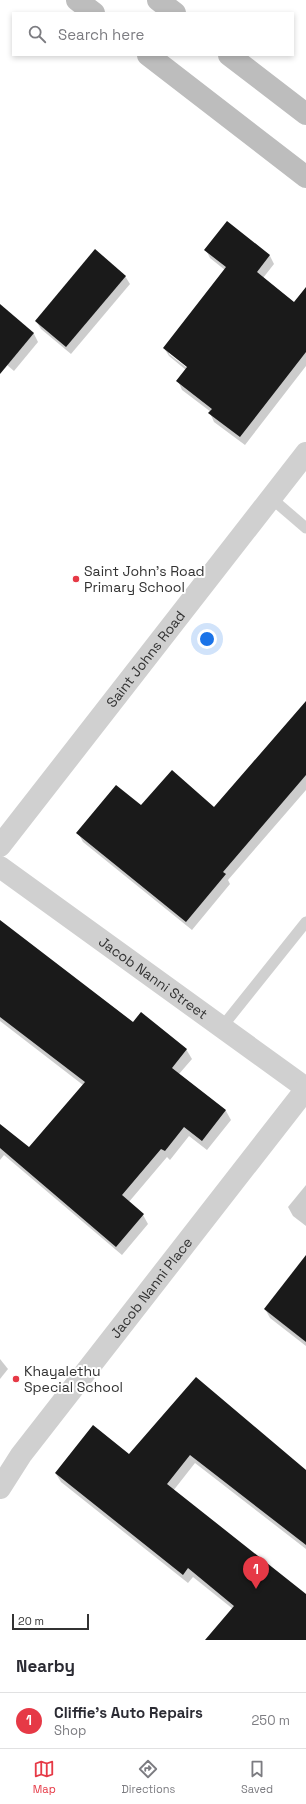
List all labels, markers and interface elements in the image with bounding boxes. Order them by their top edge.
search box [12,12,294,56]
icon: search [26,23,48,45]
text: Search here [58,25,144,44]
place label: Saint John's Road Primary School [84,562,205,596]
marker: Saint John's Road Primary School [71,574,81,584]
street label: Saint Johns Road [102,607,189,711]
your location [197,629,217,649]
street label: Jacob Nanni Street [95,932,211,1023]
street label: Jacob Nanni Place [106,1234,196,1342]
place label: Khayalethu Special School [24,1362,123,1396]
marker: Khayalethu Special School [11,1374,21,1384]
pin: 1 [243,1556,269,1589]
scale bar [12,1612,89,1631]
text: 20 m [18,1614,44,1628]
text: Nearby [16,1655,75,1677]
text: Cliffie's Auto Repairs [54,1703,203,1722]
text: 1 [26,1712,32,1729]
text: 250 m [252,1712,290,1729]
text: Shop [54,1722,86,1739]
tab: Map [33,1758,56,1796]
tab: Directions [121,1758,175,1796]
tab: Saved [241,1758,273,1796]

